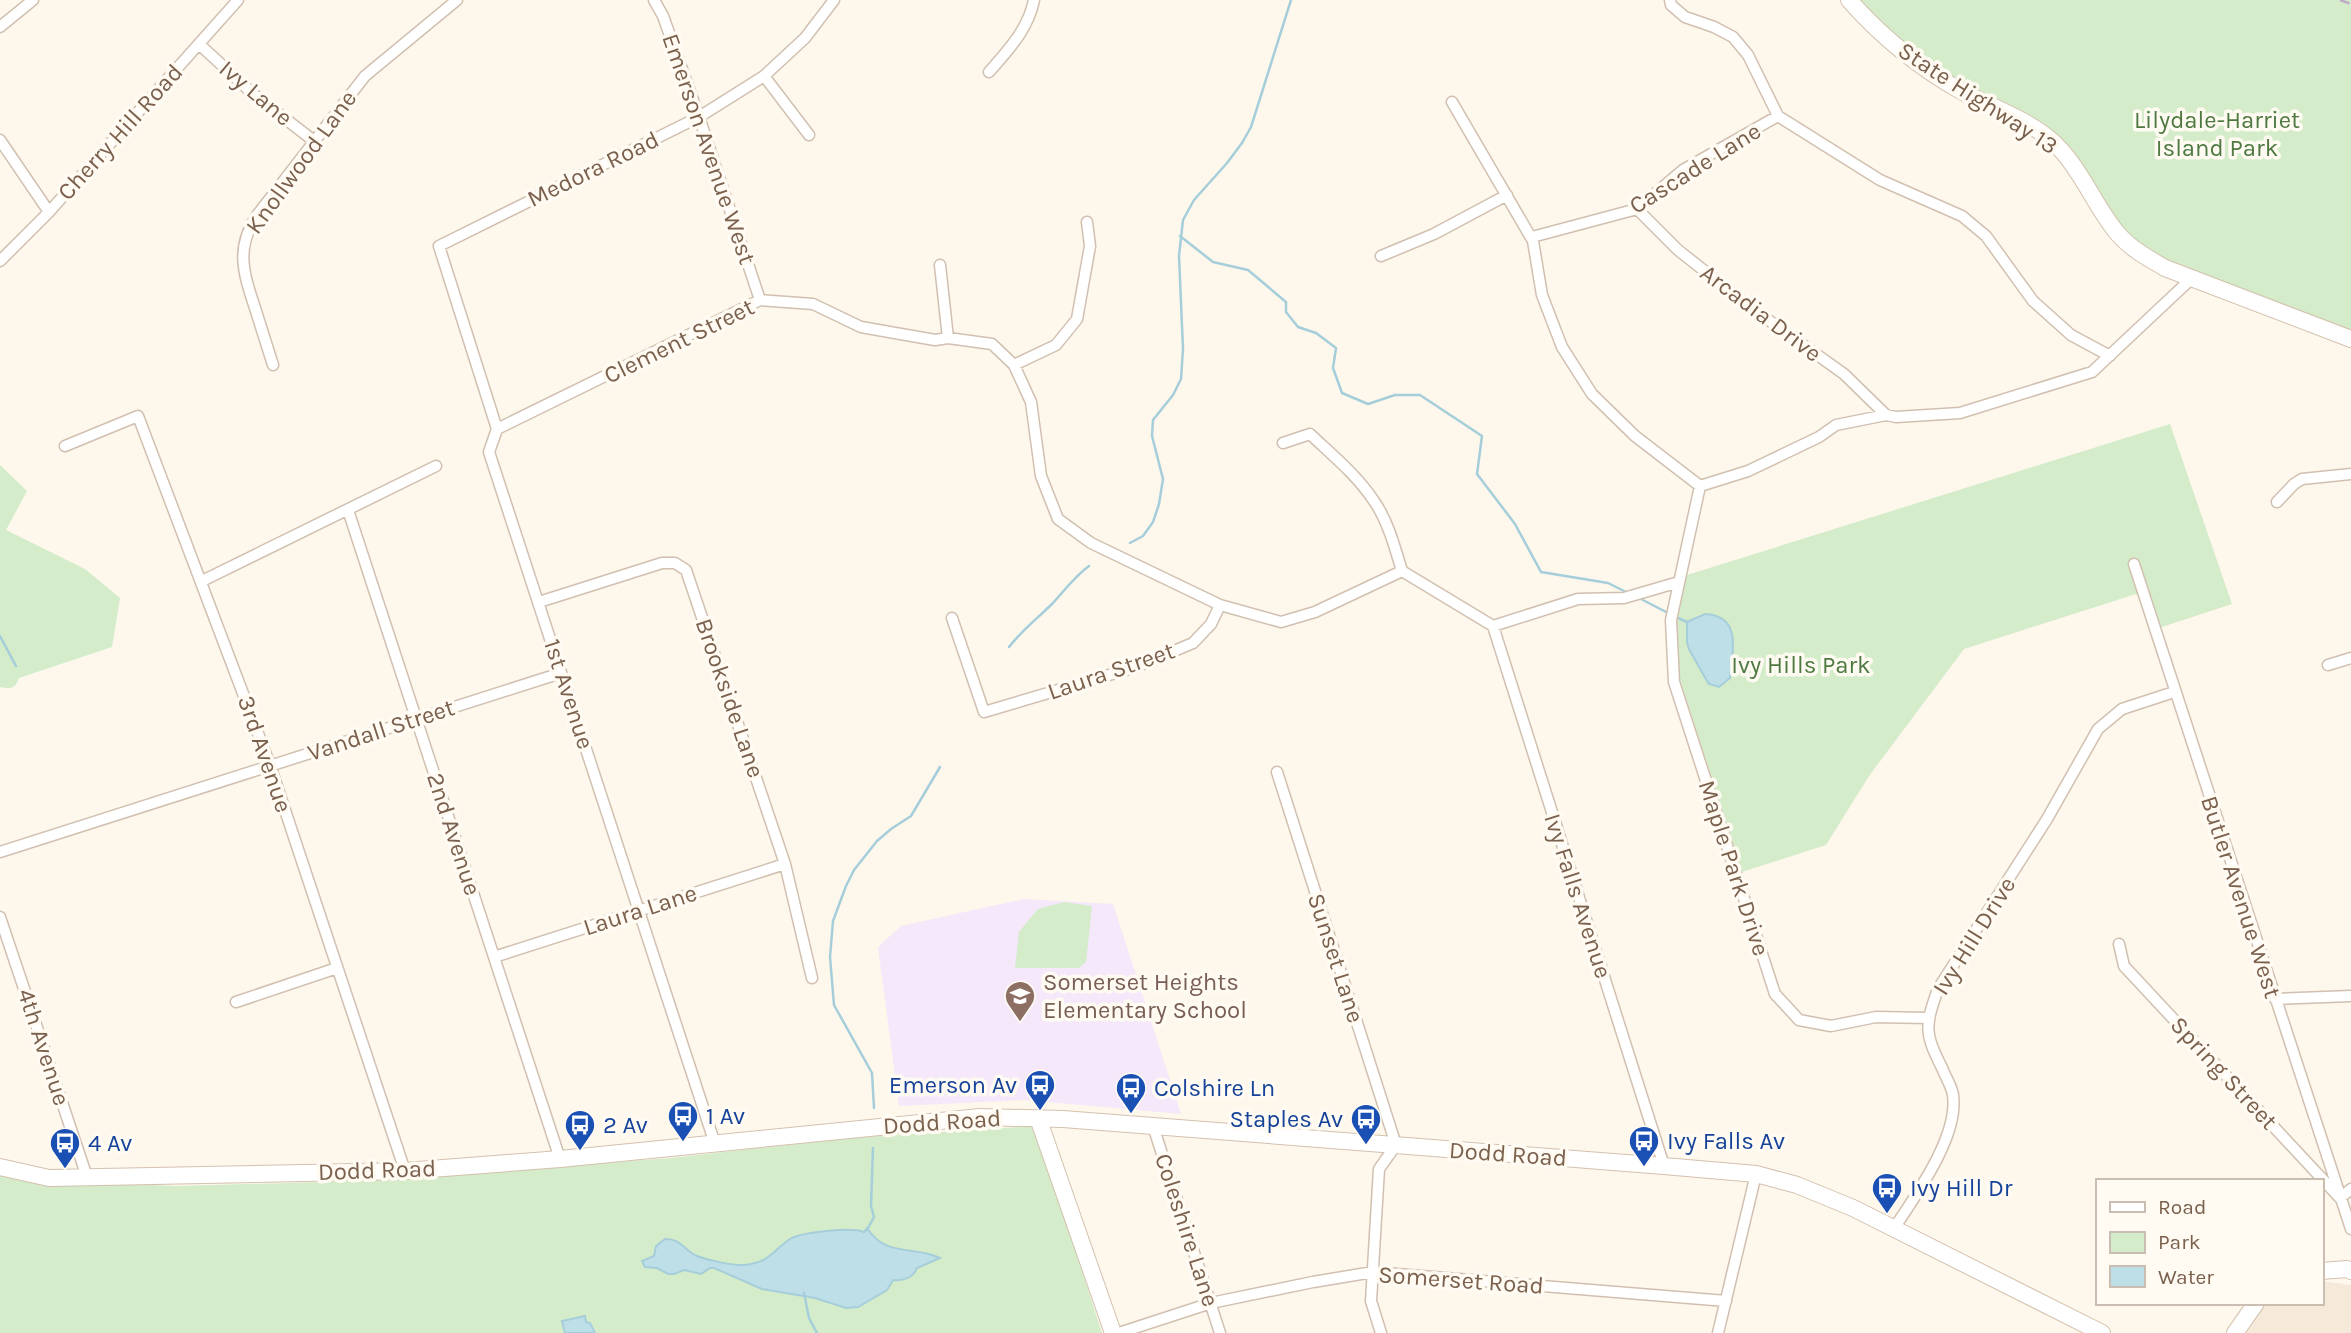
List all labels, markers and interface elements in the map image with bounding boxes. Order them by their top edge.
street label: Emerson Avenue West [656,30,762,268]
street label: State Highway 13 [1893,36,2063,160]
street label: Ivy Lane [214,54,298,132]
street label: Cherry Hill Road [52,58,188,206]
street label: Knollwood Lane [240,85,362,239]
park label: Lilydale-Harriet Island Park [2134,106,2300,162]
street label: Cascade Lane [1624,116,1766,220]
street label: Medora Road [523,125,663,213]
street label: Arcadia Drive [1695,258,1827,368]
street label: Clement Street [599,293,759,389]
street label: Brookside Lane [690,615,770,781]
street label: 1st Avenue [538,635,600,753]
street label: Laura Street [1044,636,1178,706]
park label: Ivy Hills Park [1731,651,1871,679]
street label: 3rd Avenue [232,692,298,816]
street label: Vandall Street [304,693,458,767]
street label: 2nd Avenue [421,769,487,899]
street label: Maple Park Drive [1692,777,1776,959]
street label: Butler Avenue West [2195,792,2287,1002]
street label: Ivy Falls Avenue [1538,810,1618,982]
street label: Ivy Hill Drive [1927,872,2021,1000]
street label: Laura Lane [580,878,700,942]
street label: Sunset Lane [1302,890,1370,1026]
place label: Somerset Heights Elementary School [1043,968,1247,1024]
school or university icon: Somerset Heights Elementary School [1003,979,1037,1023]
street label: 4th Avenue [12,985,76,1109]
street label: Spring Street [2165,1011,2283,1135]
bus stop icon: Emerson Av [1023,1068,1057,1112]
place label: Emerson Av [889,1071,1017,1099]
bus stop icon: Colshire Ln [1114,1071,1148,1115]
place label: Colshire Ln [1154,1074,1275,1102]
bus stop icon: 1 Av [666,1099,700,1143]
place label: 1 Av [706,1102,745,1130]
bus stop icon: Staples Av [1349,1102,1383,1146]
street label: Dodd Road [882,1104,1002,1140]
place label: Staples Av [1230,1105,1343,1133]
bus stop icon: 2 Av [563,1108,597,1152]
place label: 2 Av [603,1111,648,1139]
bus stop icon: Ivy Falls Av [1627,1124,1661,1168]
bus stop icon: 4 Av [48,1126,82,1170]
place label: Ivy Falls Av [1667,1127,1785,1155]
place label: 4 Av [88,1129,132,1157]
street label: Dodd Road [1448,1136,1568,1172]
street label: Coleshire Lane [1149,1150,1225,1310]
street label: Dodd Road [317,1154,437,1186]
bus stop icon: Ivy Hill Dr [1870,1171,1904,1215]
place label: Ivy Hill Dr [1910,1174,2013,1202]
legend [2096,1179,2323,1305]
text: Road [2158,1195,2206,1219]
text: Park [2158,1230,2201,1254]
street label: Somerset Road [1377,1260,1545,1300]
text: Water [2158,1265,2214,1289]

